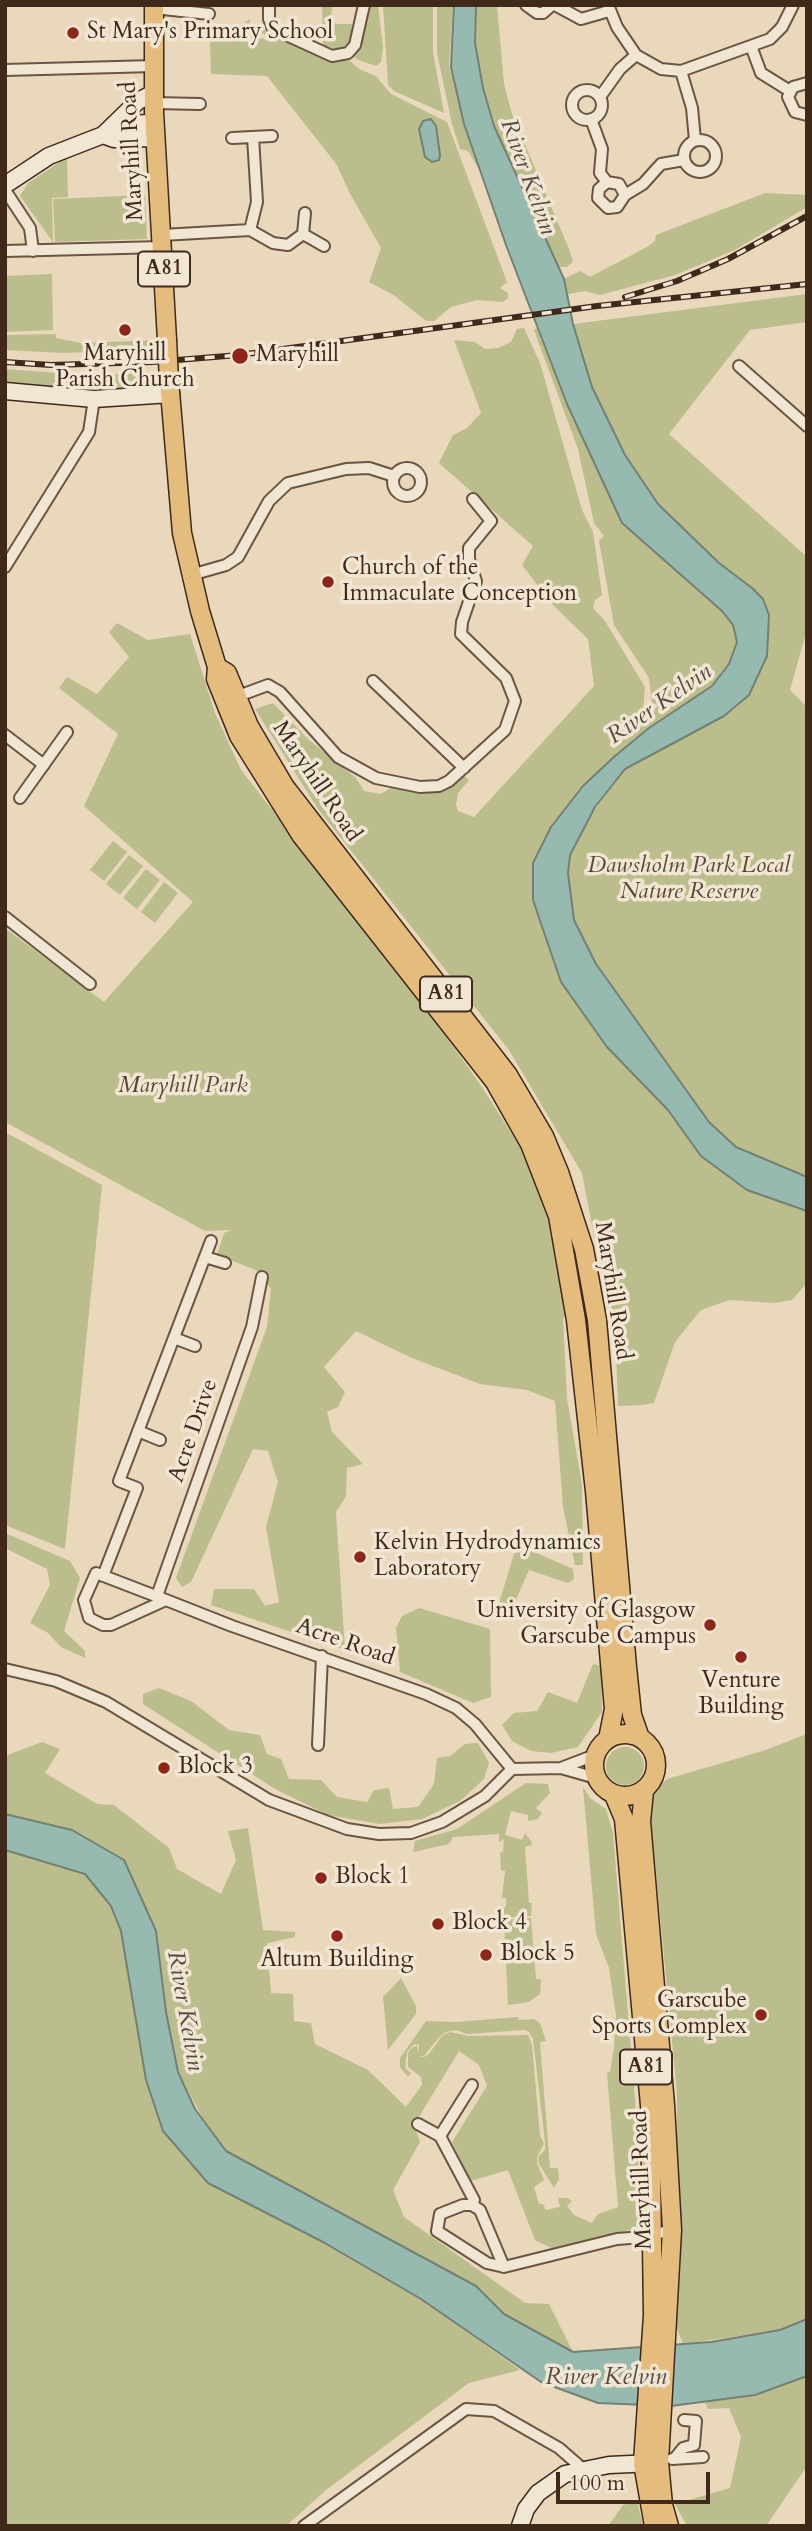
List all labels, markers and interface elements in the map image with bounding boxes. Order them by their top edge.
place label: St Mary's Primary School [87,19,333,47]
marker: St Mary's Primary School [65,25,81,41]
street label: Maryhill Road [116,81,150,221]
water label: River Kelvin [493,115,561,239]
road number: A81 [138,252,190,286]
marker: Maryhill Parish Church [117,322,133,338]
place label: Maryhill Parish Church [55,341,195,395]
place label: Maryhill [256,342,339,370]
marker: Maryhill [230,346,250,366]
place label: Church of the Immaculate Conception [342,555,577,609]
marker: Church of the Immaculate Conception [320,574,336,590]
water label: River Kelvin [602,658,718,752]
street label: Maryhill Road [266,716,366,848]
park label: Dawsholm Park Local Nature Reserve [588,853,790,907]
road number: A81 [420,976,472,1012]
park label: Maryhill Park [118,1073,248,1101]
street label: Maryhill Road [587,1220,637,1362]
street label: Acre Drive [163,1376,225,1486]
place label: Kelvin Hydrodynamics Laboratory [374,1530,601,1584]
marker: Kelvin Hydrodynamics Laboratory [352,1549,368,1565]
place label: University of Glasgow Garscube Campus [476,1598,696,1652]
street label: Acre Road [292,1613,398,1673]
marker: University of Glasgow Garscube Campus [702,1617,718,1633]
marker: Venture Building [733,1649,749,1665]
place label: Venture Building [698,1668,784,1722]
place label: Block 3 [178,1754,253,1782]
marker: Block 3 [156,1760,172,1776]
place label: Block 1 [335,1864,410,1892]
marker: Block 1 [313,1870,329,1886]
place label: Block 4 [452,1910,527,1938]
marker: Block 4 [430,1916,446,1932]
marker: Altum Building [329,1928,345,1944]
place label: Block 5 [500,1941,575,1969]
place label: Altum Building [261,1947,413,1975]
marker: Block 5 [478,1947,494,1963]
water label: River Kelvin [159,1949,209,2073]
place label: Garscube Sports Complex [592,1988,747,2042]
marker: Garscube Sports Complex [753,2007,769,2023]
road number: A81 [620,2050,672,2084]
street label: Maryhill Road [627,2110,659,2250]
water label: River Kelvin [545,2364,667,2392]
scale bar [560,2458,714,2502]
text: 100 m [569,2469,625,2498]

